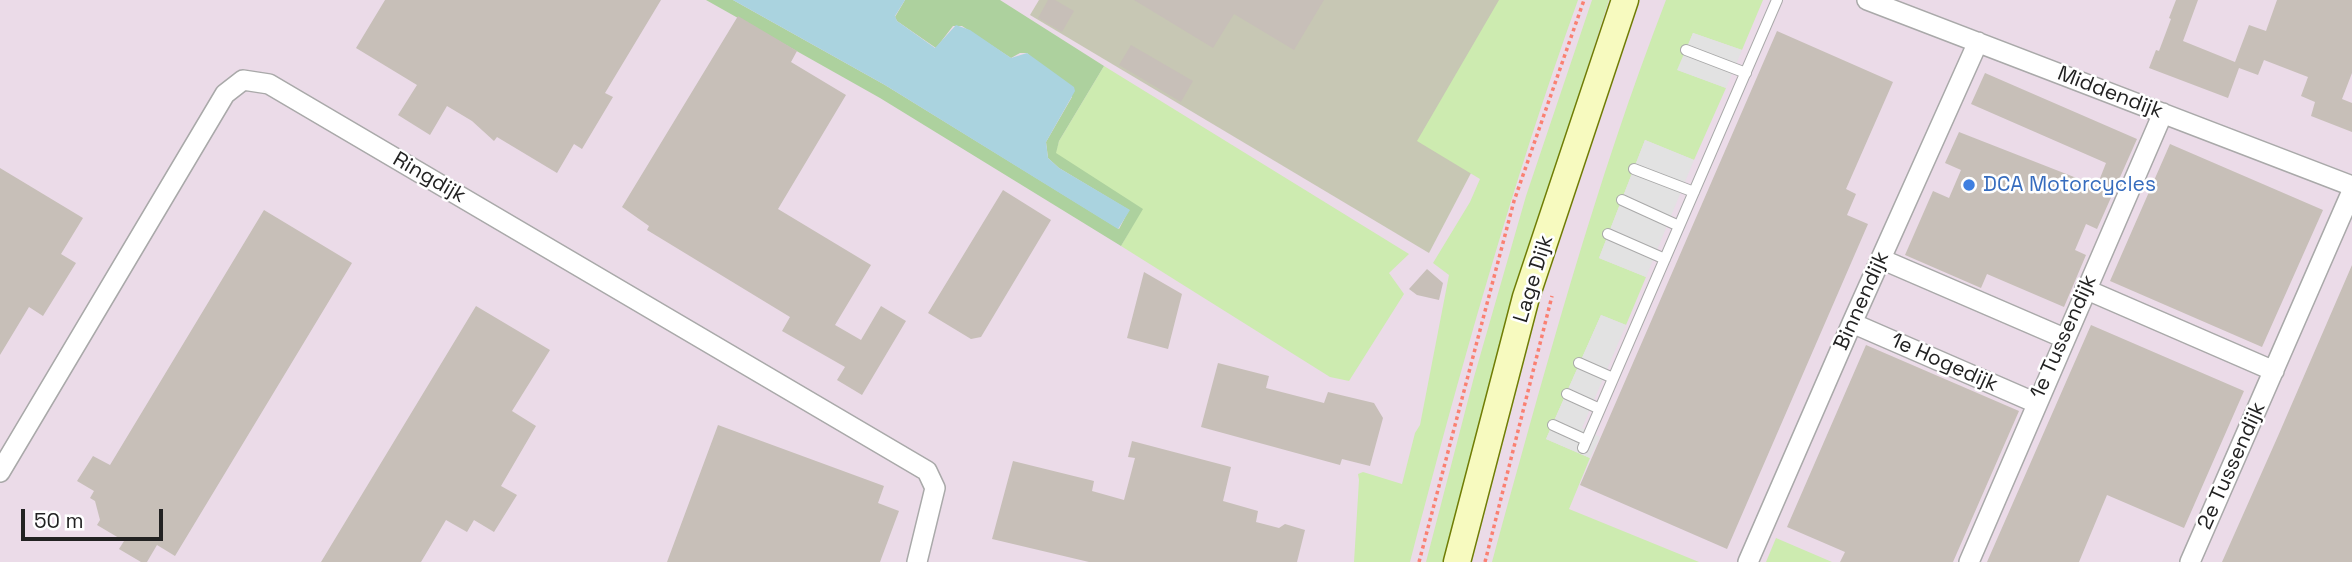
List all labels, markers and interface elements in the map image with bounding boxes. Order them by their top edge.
street label: Middendijk [2054,61,2166,125]
street label: Ringdijk [388,147,470,209]
place label: DCA Motorcycles [1983,172,2156,198]
marker: DCA Motorcycles [1961,177,1977,193]
street label: Lage Dijk [1509,232,1559,326]
street label: Binnendijk [1829,248,1895,354]
street label: 1e Tussendijk [2025,271,2103,403]
street label: 1e Hogedijk [1887,328,2001,398]
street label: 2e Tussendijk [2193,398,2271,534]
scale bar [24,496,166,540]
text: 50 m [34,507,84,534]

